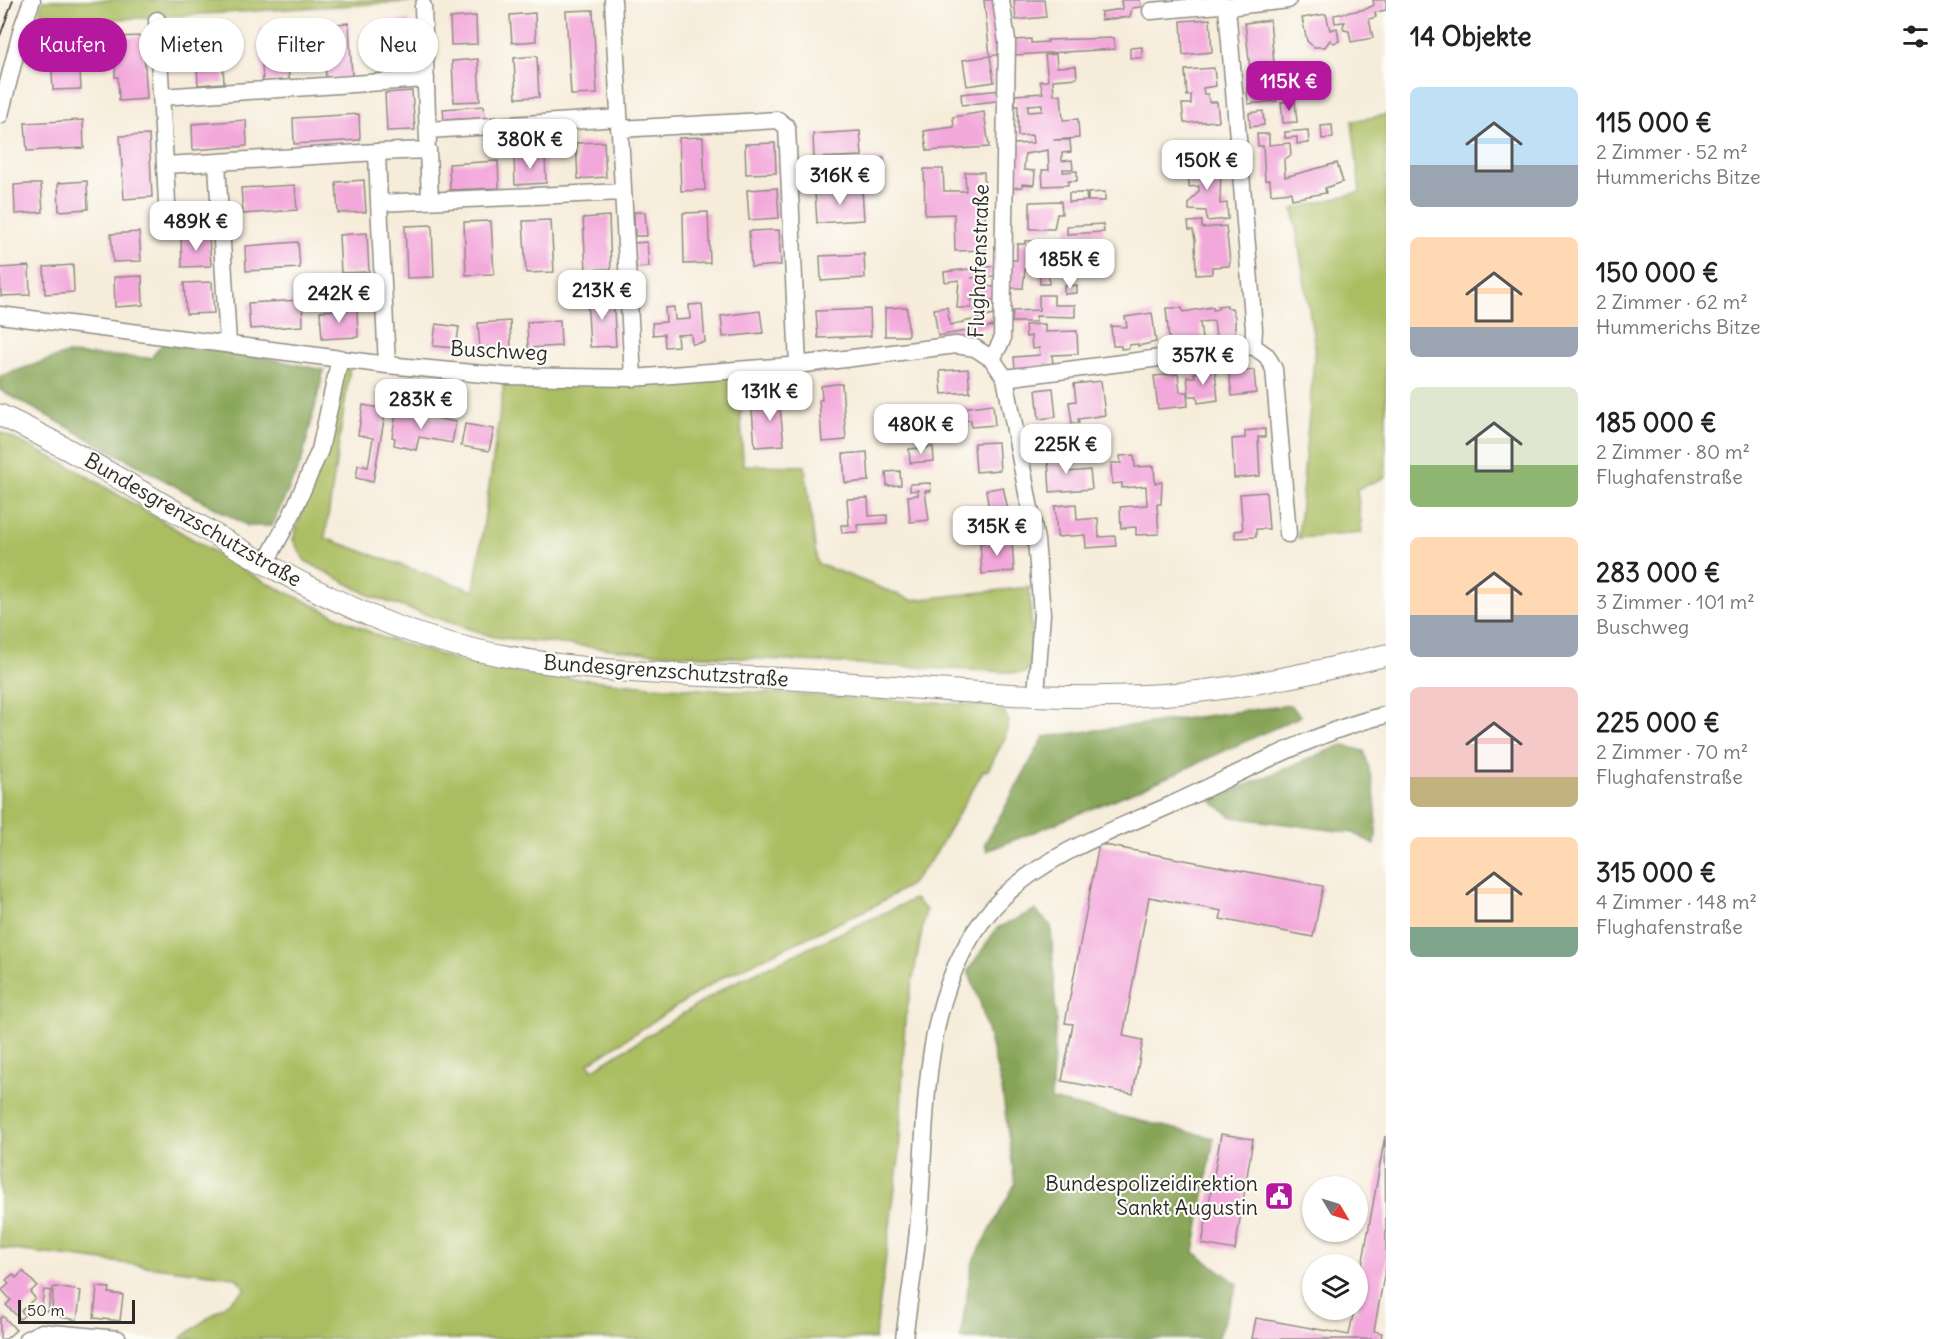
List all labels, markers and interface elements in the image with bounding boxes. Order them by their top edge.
chip: Kaufen [18,18,127,72]
chip: Mieten [139,18,244,72]
chip: Filter [256,18,346,72]
chip: Neu [358,18,438,72]
text: 14 Objekte [1410,20,1532,53]
icon: filters [1899,20,1932,53]
pin: 115K € [1240,61,1338,112]
text: 115K € [1260,68,1318,93]
text: 115 000 € [1596,106,1712,139]
icon: home [1458,111,1530,183]
pin: 380K € [481,119,579,170]
text: 380K € [497,126,563,151]
text: 2 Zimmer · 52 m² [1596,139,1748,164]
pin: 150K € [1158,140,1256,191]
text: 150K € [1176,147,1238,172]
pin: 316K € [791,155,889,206]
text: 316K € [810,162,870,187]
text: Hummerichs Bitze [1596,164,1760,189]
street label: Flughafenstraße [962,183,995,338]
pin: 489K € [147,201,245,252]
text: 489K € [164,208,228,233]
pin: 185K € [1021,239,1119,290]
text: 185K € [1040,246,1100,271]
text: 150 000 € [1596,256,1719,289]
icon: home [1458,261,1530,333]
pin: 213K € [553,270,651,321]
pin: 242K € [290,273,388,324]
text: 213K € [572,277,632,302]
text: 242K € [307,280,371,305]
text: 2 Zimmer · 62 m² [1596,289,1748,314]
text: Hummerichs Bitze [1596,314,1760,339]
street label: Buschweg [449,334,549,367]
pin: 357K € [1154,335,1252,386]
text: 357K € [1172,342,1234,367]
pin: 131K € [721,371,819,422]
text: 131K € [742,378,799,403]
pin: 283K € [372,379,470,430]
text: 283K € [389,386,453,411]
pin: 480K € [872,404,970,455]
text: 185 000 € [1596,406,1717,439]
text: 480K € [888,411,954,436]
icon: home [1458,411,1530,483]
pin: 225K € [1017,424,1115,475]
text: 225K € [1034,431,1098,456]
text: 2 Zimmer · 80 m² [1596,439,1750,464]
street label: Bundesgrenzschutzstraße [80,446,306,593]
text: Flughafenstraße [1596,464,1743,489]
pin: 315K € [948,506,1046,557]
text: 315K € [967,513,1027,538]
text: 283 000 € [1596,556,1720,589]
icon: home [1458,561,1530,633]
text: 3 Zimmer · 101 m² [1596,589,1755,614]
text: Buschweg [1596,614,1689,639]
street label: Bundesgrenzschutzstraße [542,648,790,693]
text: 225 000 € [1596,706,1720,739]
icon: home [1458,711,1530,783]
text: 2 Zimmer · 70 m² [1596,739,1748,764]
text: Flughafenstraße [1596,764,1743,789]
text: 315 000 € [1596,856,1716,889]
icon: home [1458,861,1530,933]
text: 4 Zimmer · 148 m² [1596,889,1757,914]
text: Flughafenstraße [1596,914,1743,939]
place label: Bundespolizeidirektion Sankt Augustin [1045,1170,1258,1221]
north arrow [1302,1176,1368,1242]
map controls [1302,1176,1368,1320]
public building icon: Bundespolizeidirektion Sankt Augustin [1263,1180,1295,1212]
button: layers [1302,1254,1368,1320]
scale bar [18,1297,135,1324]
text: 50 m [27,1300,65,1320]

